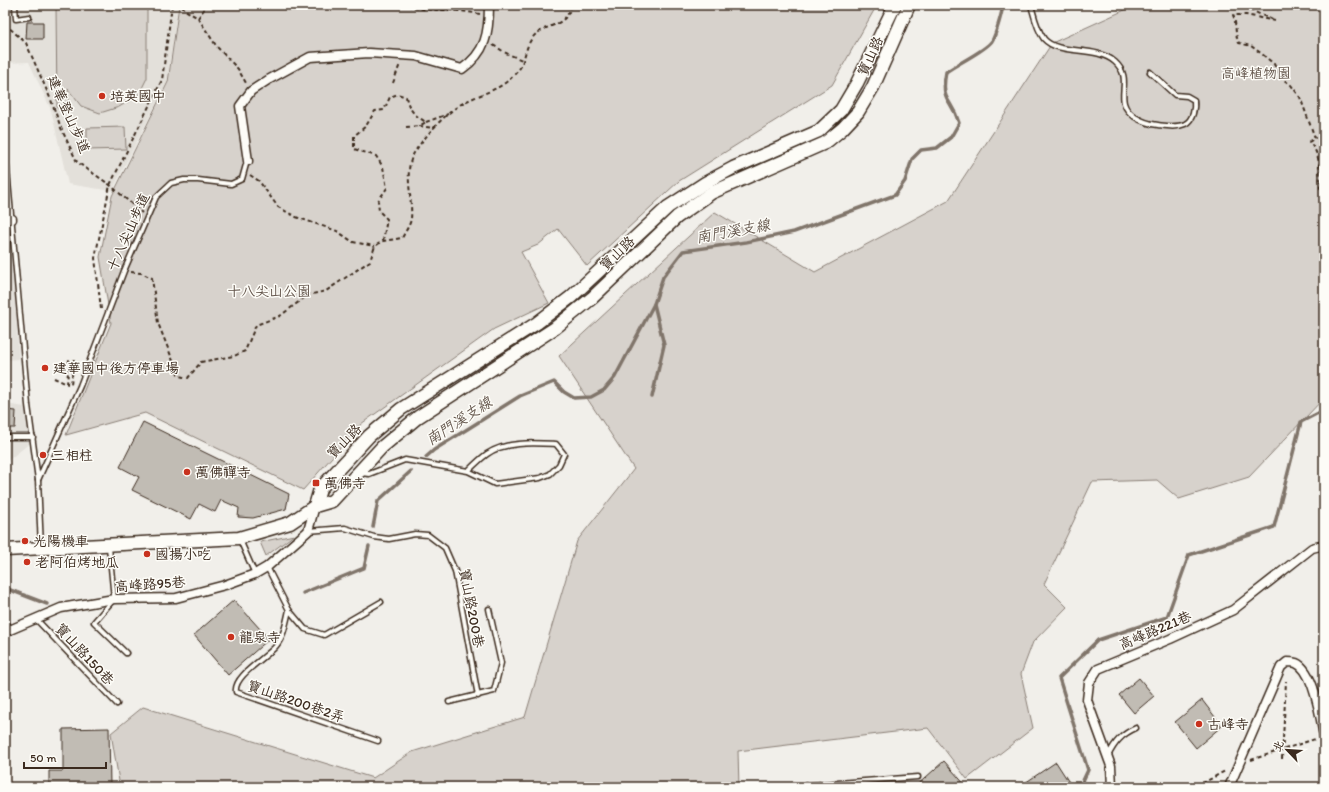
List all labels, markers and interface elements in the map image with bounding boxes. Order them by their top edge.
street label: 寶山路 [854,34,887,79]
park label: 高峰植物園 [1221,65,1291,82]
street label: 建華登山步道 [44,72,93,156]
place label: 培英國中 [110,88,166,105]
marker: 培英國中 [97,91,107,101]
street label: 十八尖山步道 [104,190,153,274]
water label: 南門溪支線 [694,215,772,246]
street label: 寶山路 [596,233,638,274]
park label: 十八尖山公園 [227,283,311,300]
place label: 建華國中後方停車場 [53,360,179,377]
marker: 建華國中後方停車場 [40,363,50,373]
water label: 南門溪支線 [423,392,496,449]
street label: 寶山路 [324,420,365,462]
place label: 三相柱 [51,447,93,464]
marker: 三相柱 [38,450,48,460]
place label: 萬佛禪寺 [195,464,251,481]
marker: 萬佛禪寺 [182,467,192,477]
place label: 萬佛寺 [324,475,366,492]
marker: 萬佛寺 [311,478,321,488]
place label: 光陽機車 [33,533,89,550]
marker: 光陽機車 [20,536,30,546]
place label: 國揚小吃 [155,546,211,563]
marker: 國揚小吃 [142,549,152,559]
place label: 老阿伯烤地瓜 [35,554,119,571]
marker: 老阿伯烤地瓜 [22,557,32,567]
street label: 寶山路200巷 [455,567,488,650]
street label: 高峰路95巷 [114,573,187,595]
street label: 高峰路221巷 [1116,607,1195,653]
street label: 寶山路150巷 [52,620,118,690]
place label: 龍泉寺 [239,629,281,646]
marker: 龍泉寺 [226,632,236,642]
street label: 寶山路200巷2弄 [245,677,347,726]
place label: 古峰寺 [1207,716,1249,733]
marker: 古峰寺 [1194,719,1204,729]
north arrow [1267,730,1307,770]
text: 北 [1270,738,1287,754]
scale bar [24,744,106,770]
text: 50 m [30,751,56,765]

